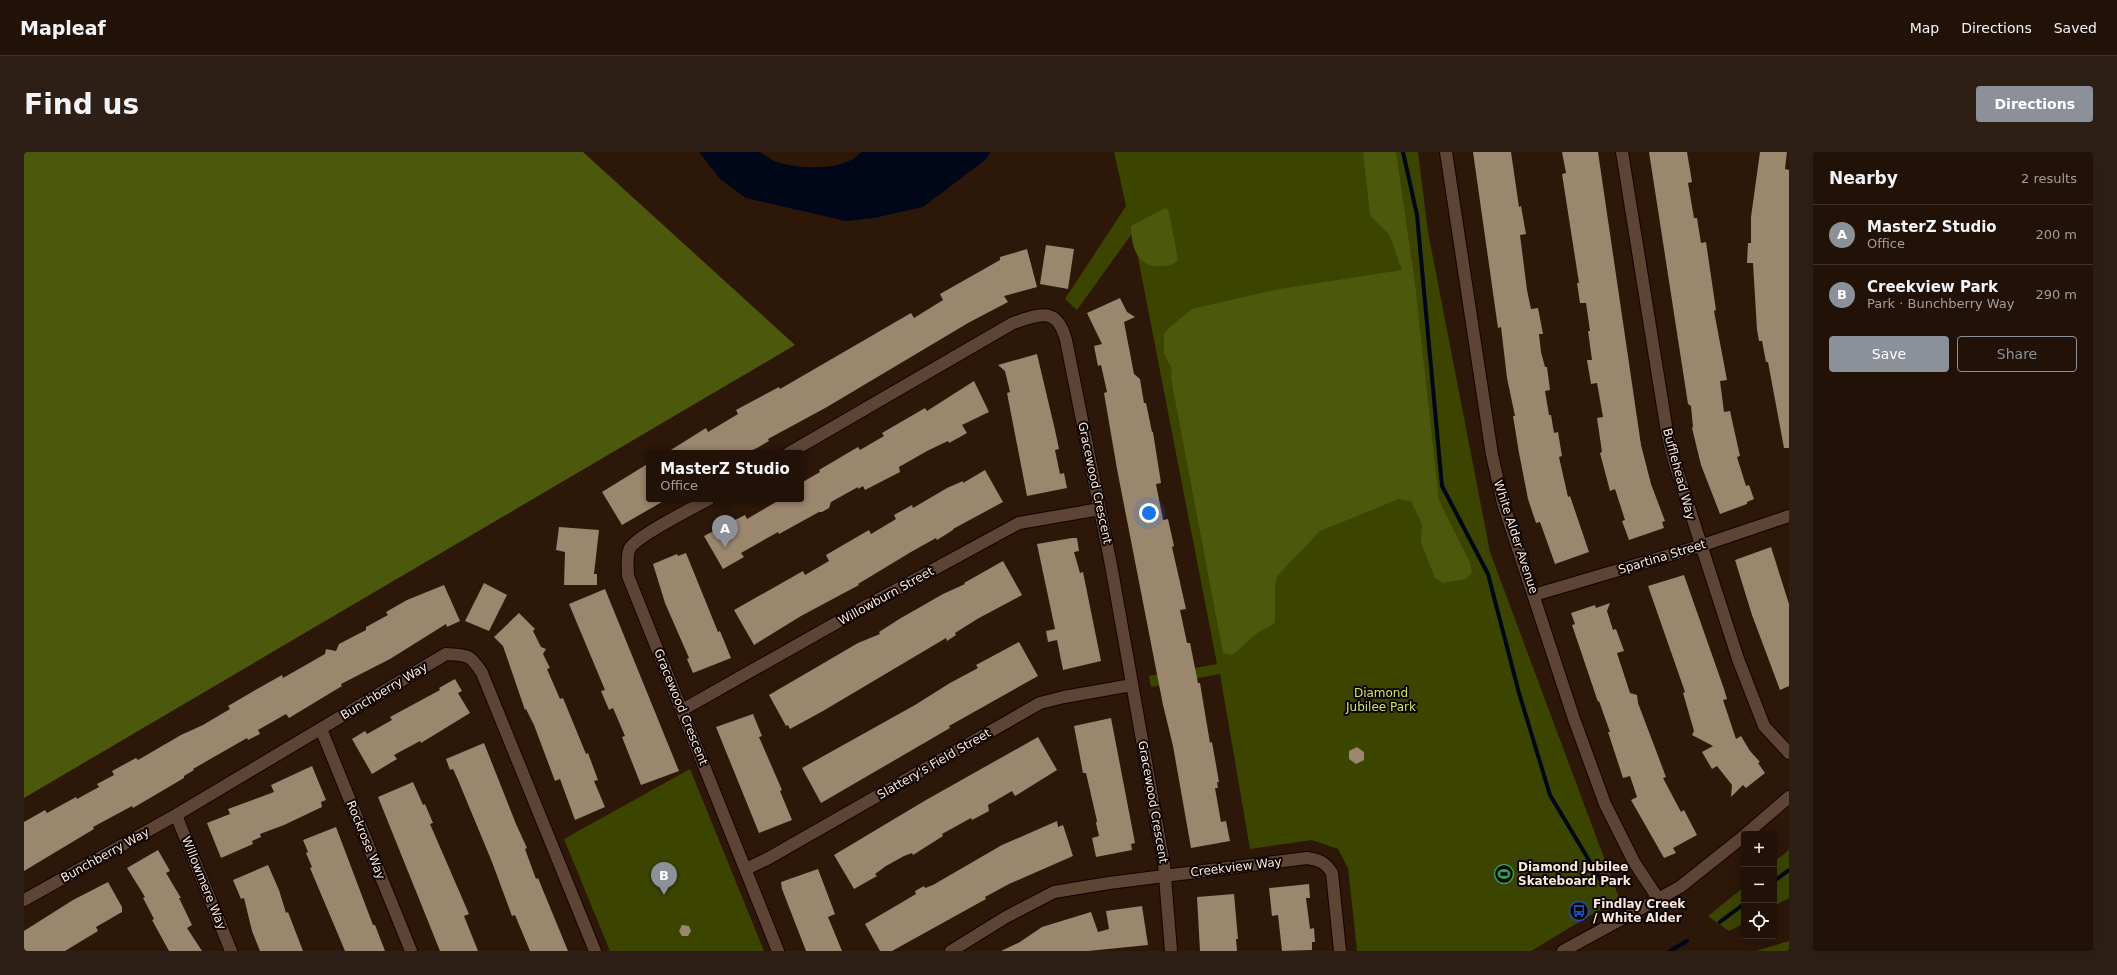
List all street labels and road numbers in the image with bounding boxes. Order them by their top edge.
street label: Gracewood Crescent [1075,421,1115,546]
street label: Bufflehead Way [1660,427,1698,521]
street label: White Alder Avenue [1491,478,1541,596]
street label: Spartina Street [1617,537,1708,577]
street label: Willowburn Street [836,564,936,628]
street label: Gracewood Crescent [651,647,711,768]
street label: Bunchberry Way [338,660,430,722]
street label: Slattery's Field Street [875,726,993,802]
street label: Gracewood Crescent [1135,739,1171,865]
street label: Rockrose Way [344,799,388,881]
street label: Bunchberry Way [58,825,152,885]
street label: Willowmere Way [179,834,229,932]
street label: Creekview Way [1190,854,1282,880]

